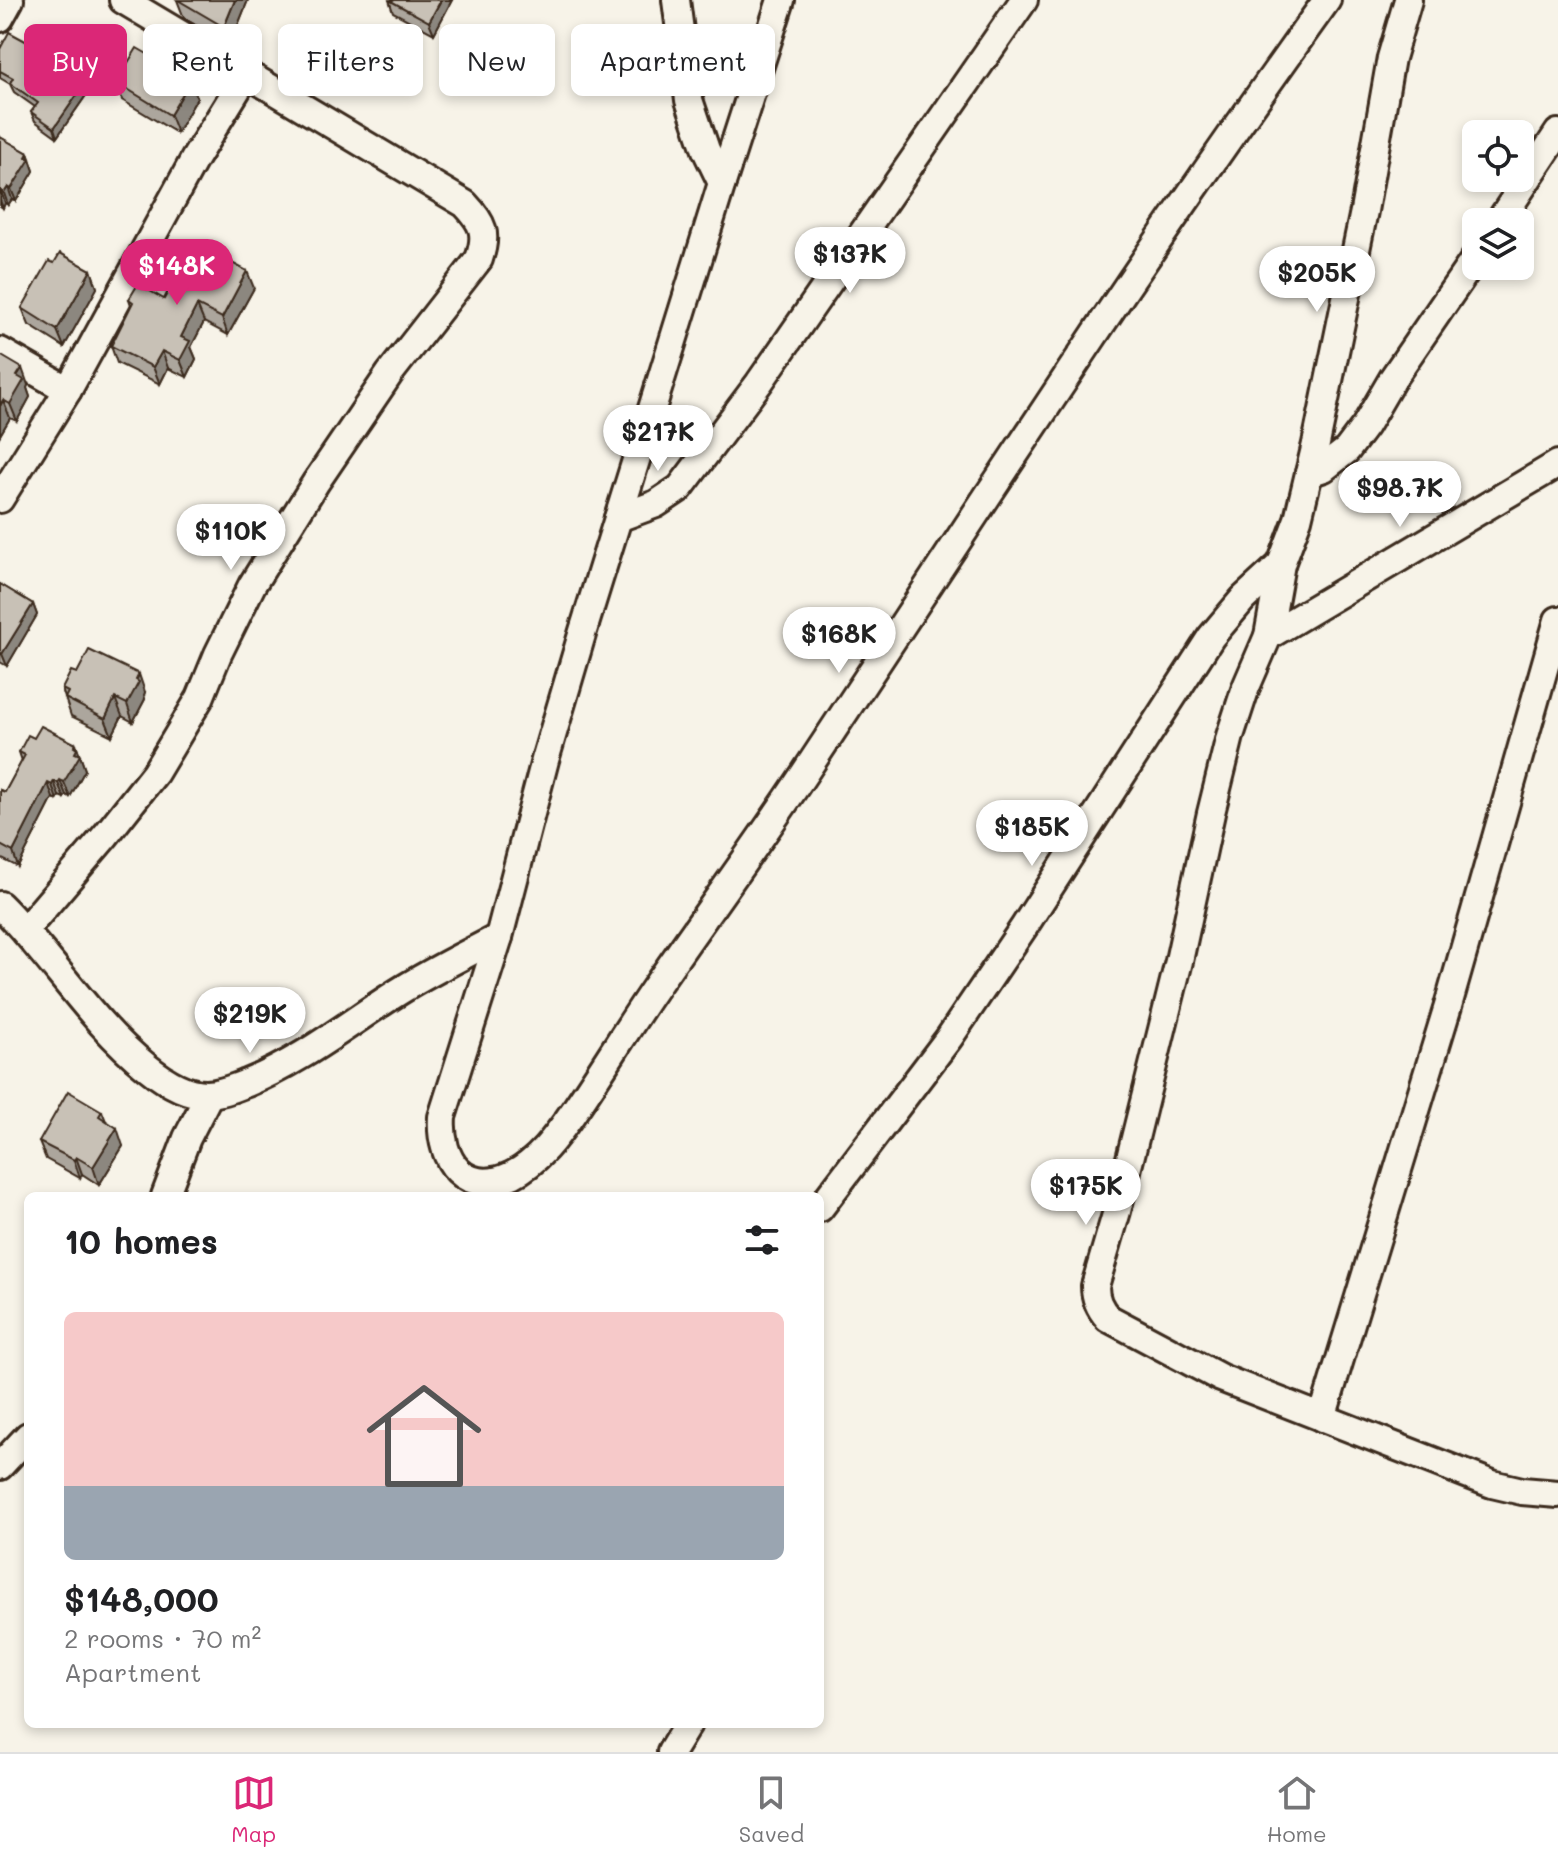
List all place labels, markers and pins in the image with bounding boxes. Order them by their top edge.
pin: $137K [794,227,906,295]
pin: $148K [121,239,233,307]
pin: $205K [1261,246,1373,314]
pin: $217K [602,405,714,473]
pin: $98.7K [1335,461,1465,529]
pin: $110K [175,504,287,572]
pin: $168K [783,607,895,675]
pin: $185K [976,800,1088,868]
pin: $219K [194,987,306,1055]
pin: $175K [1030,1159,1142,1227]

